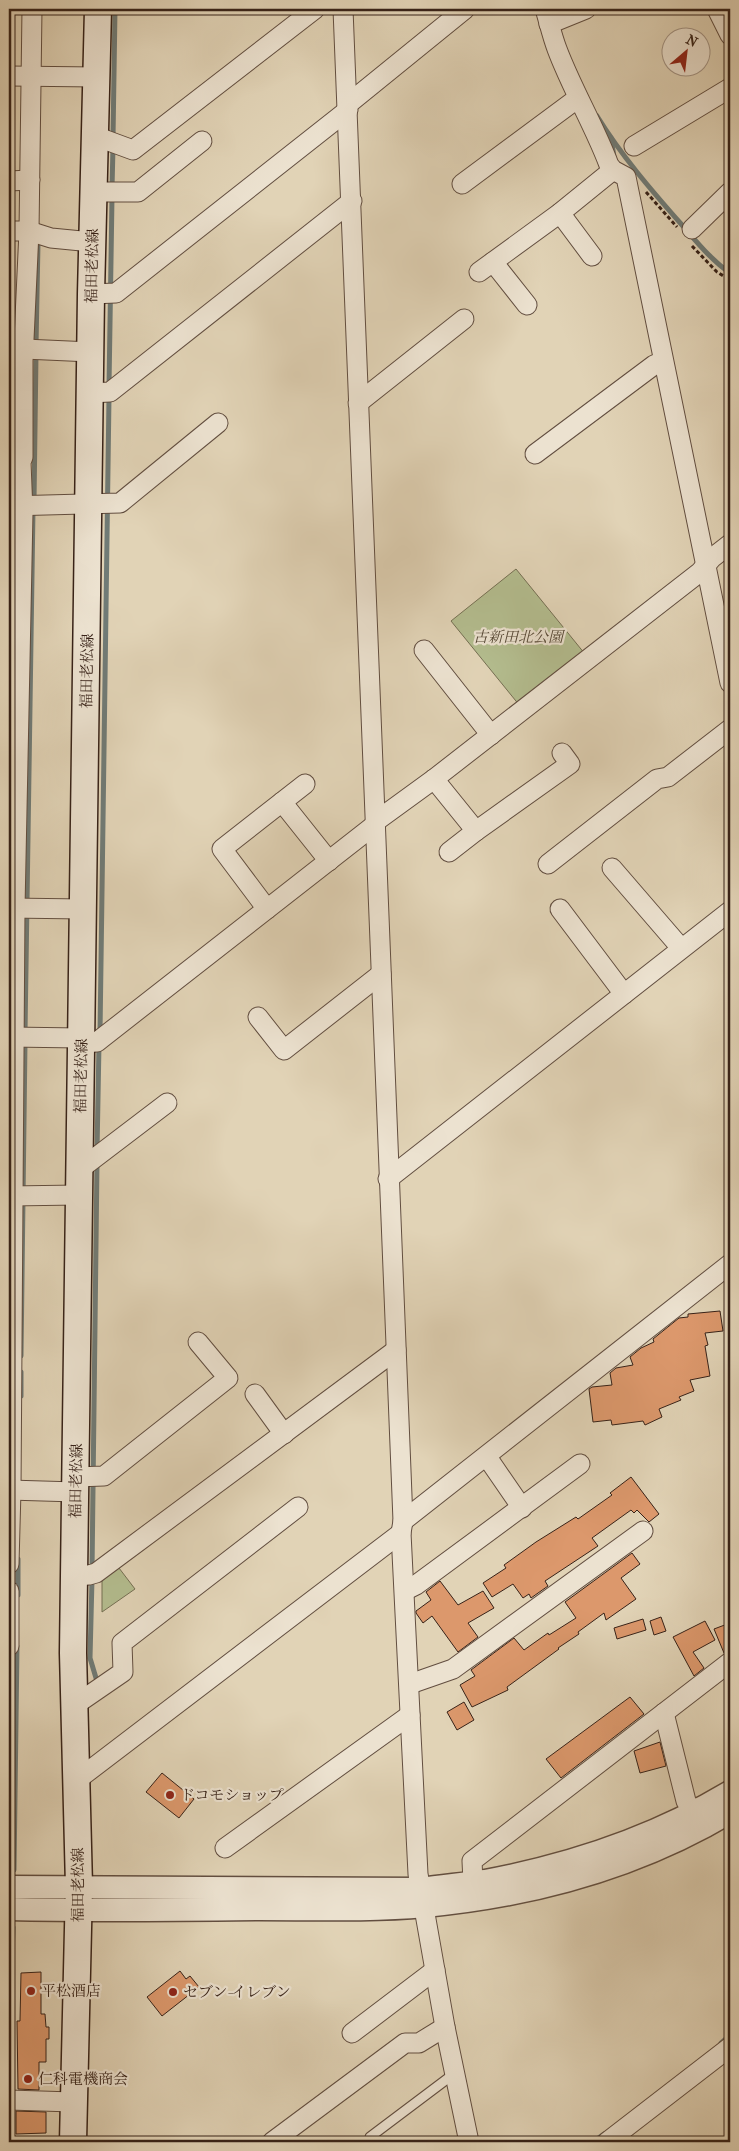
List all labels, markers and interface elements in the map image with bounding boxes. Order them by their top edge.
north arrow [662,28,712,78]
text: N [683,31,701,51]
street label: 福田老松線 [82,228,102,304]
park label: 古新田北公園 [473,628,566,646]
street label: 福田老松線 [77,633,97,709]
street label: 福田老松線 [71,1038,91,1114]
street label: 福田老松線 [66,1443,86,1519]
place label: ドコモショップ [180,1786,284,1804]
marker: ドコモショップ [164,1789,176,1801]
street label: 福田老松線 [69,1847,87,1923]
place label: 平松酒店 [41,1982,101,2000]
place label: セブン-イレブン [183,1983,291,2001]
marker: 平松酒店 [25,1985,37,1997]
marker: セブン-イレブン [167,1986,179,1998]
place label: 仁科電機商会 [38,2070,128,2088]
marker: 仁科電機商会 [22,2073,34,2085]

